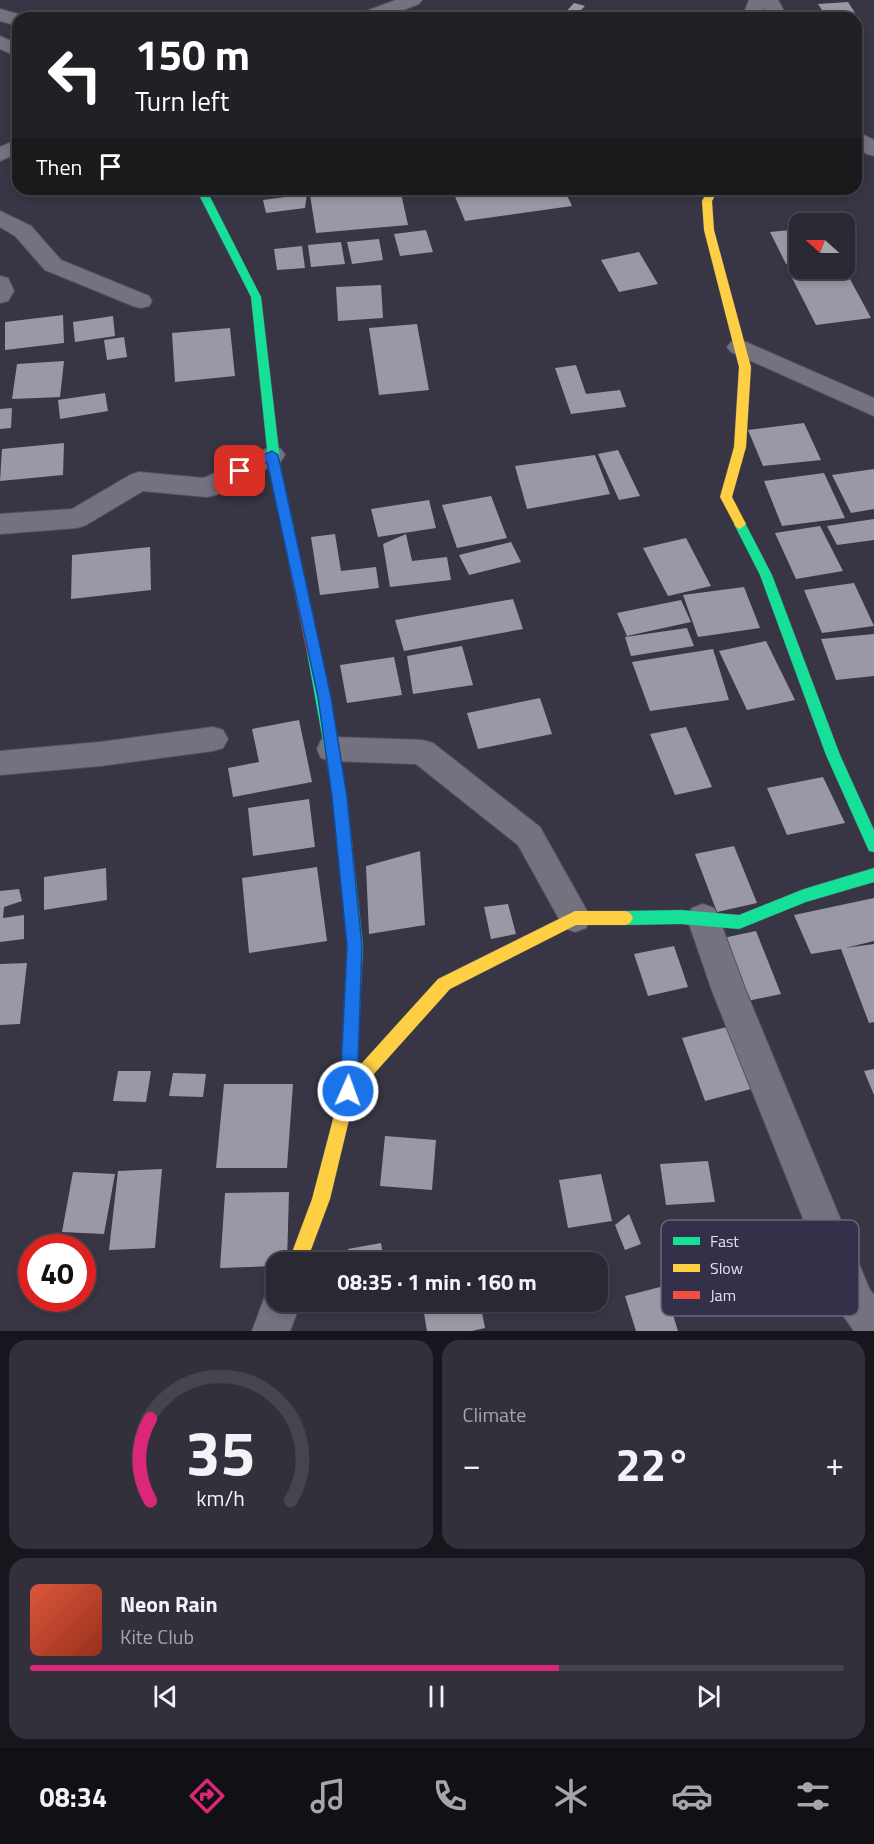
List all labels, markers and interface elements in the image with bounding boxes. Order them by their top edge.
text: 150 m [135,22,250,86]
icon: left [36,36,114,114]
text: Turn left [135,80,229,121]
text: Then [36,150,82,184]
icon: arrive [94,150,127,183]
north arrow [789,213,855,279]
map controls [789,213,855,279]
pin [214,445,265,496]
icon: arrive [223,454,256,487]
position arrow [316,1059,380,1123]
legend [661,1220,859,1316]
text: Fast [710,1229,739,1253]
speed limit sign: 40 [18,1234,96,1312]
text: Slow [710,1256,743,1280]
text: 08:35 · 1 min · 160 m [337,1265,537,1299]
text: Jam [710,1283,736,1307]
text: Climate [463,1399,526,1430]
text: 35 [186,1404,256,1499]
text: 22° [615,1430,691,1498]
text: − [463,1439,481,1489]
text: + [826,1439,844,1489]
text: km/h [196,1483,245,1515]
text: Neon Rain [120,1587,218,1621]
text: Kite Club [120,1621,194,1652]
icon: previous [149,1680,182,1713]
icon: pause [420,1680,453,1713]
icon: next [692,1680,725,1713]
icon: directions [186,1775,228,1817]
icon: music [307,1775,349,1817]
icon: phone [429,1775,471,1817]
icon: climate [550,1775,592,1817]
icon: car [671,1775,713,1817]
icon: filters [792,1775,834,1817]
text: 08:34 [40,1776,107,1817]

